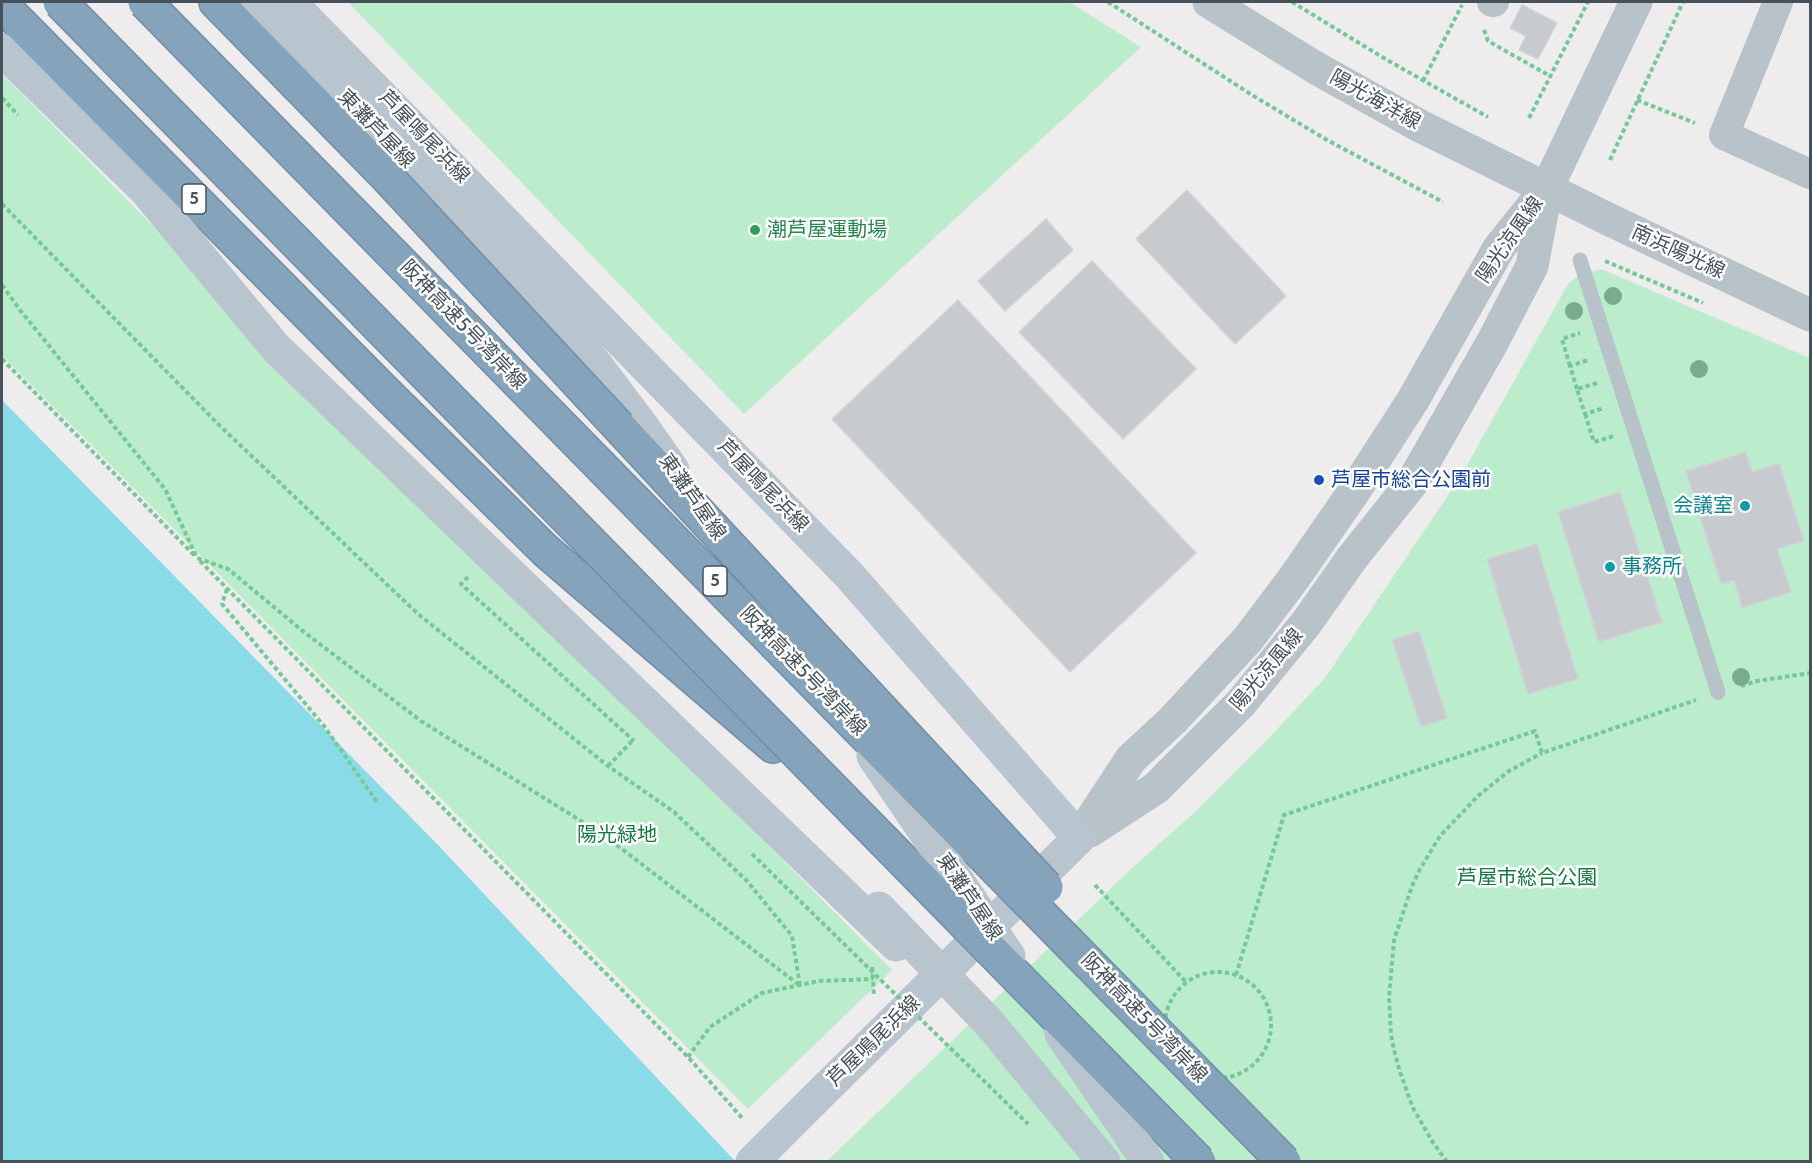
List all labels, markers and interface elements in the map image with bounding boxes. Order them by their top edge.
street label: 陽光海洋線 [1325,65,1425,135]
street label: 東灘芦屋線 [333,85,419,173]
street label: 芦屋鳴尾浜線 [374,86,474,188]
road number: 5 [182,184,206,214]
street label: 陽光涼風線 [1471,192,1549,288]
place label: 潮芦屋運動場 [767,218,887,242]
street label: 南浜陽光線 [1628,220,1728,284]
marker: 潮芦屋運動場 [748,223,762,237]
street label: 阪神高速5号湾岸線 [395,255,531,395]
street label: 芦屋鳴尾浜線 [713,435,813,537]
street label: 東灘芦屋線 [653,449,731,545]
place label: 芦屋市総合公園前 [1331,468,1491,492]
marker: 芦屋市総合公園前 [1312,473,1326,487]
place label: 会議室 [1673,494,1733,518]
marker: 会議室 [1738,499,1752,513]
place label: 事務所 [1622,555,1682,579]
marker: 事務所 [1603,560,1617,574]
road number: 5 [703,566,727,596]
street label: 阪神高速5号湾岸線 [735,601,871,741]
street label: 陽光涼風線 [1226,624,1308,716]
park label: 陽光緑地 [577,823,657,847]
street label: 東灘芦屋線 [931,849,1007,945]
park label: 芦屋市総合公園 [1457,866,1597,890]
street label: 阪神高速5号湾岸線 [1076,948,1212,1088]
street label: 芦屋鳴尾浜線 [823,991,925,1091]

